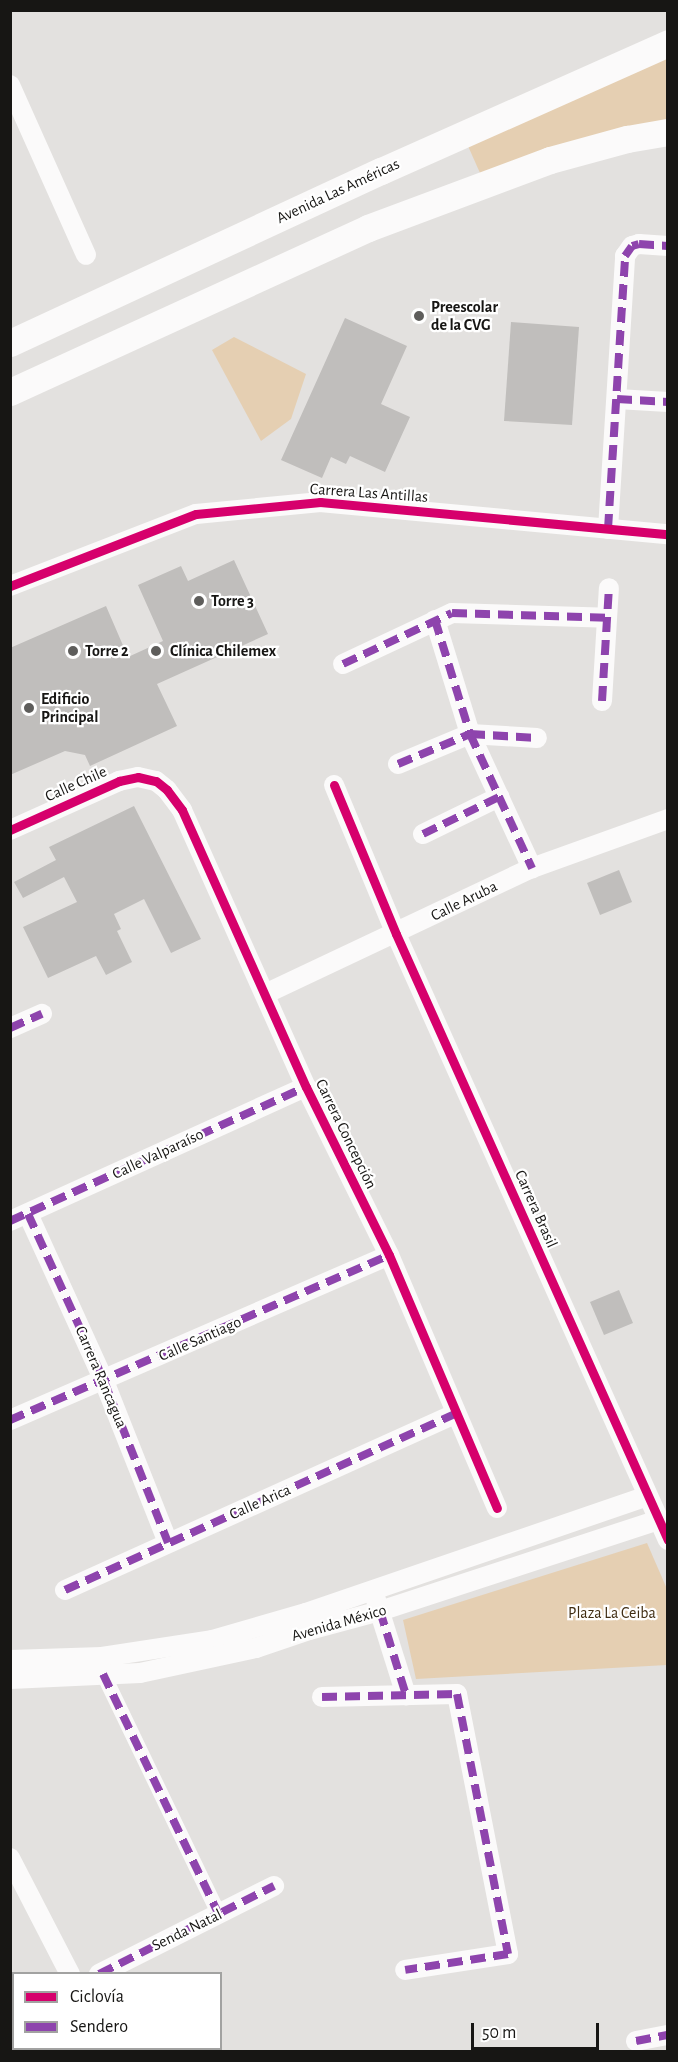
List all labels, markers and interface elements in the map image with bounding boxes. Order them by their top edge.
street label: Avenida Las Américas [273,154,403,228]
place label: Preescolar de la CVG [431,297,498,335]
marker: Preescolar de la CVG [412,309,426,323]
street label: Carrera Las Antillas [309,479,429,507]
place label: Torre 3 [211,591,254,611]
marker: Torre 3 [192,594,206,608]
place label: Torre 2 [85,641,128,661]
place label: Clínica Chilemex [170,641,276,661]
marker: Clínica Chilemex [147,642,165,660]
marker: Torre 2 [66,644,80,658]
place label: Edificio Principal [41,689,98,727]
marker: Edificio Principal [22,701,36,715]
street label: Calle Chile [42,762,110,806]
street label: Calle Aruba [428,877,500,925]
street label: Carrera Concepción [311,1076,381,1192]
street label: Calle Valparaíso [109,1124,207,1184]
street label: Carrera Brasil [510,1167,562,1251]
street label: Calle Santiago [156,1312,244,1366]
street label: Carrera Rancagua [71,1323,131,1431]
street label: Calle Arica [226,1480,294,1524]
street label: Avenida México [289,1600,389,1646]
park label: Plaza La Ceiba [568,1603,656,1623]
street label: Senda Natal [149,1905,225,1955]
legend [12,1972,222,2050]
text: Ciclovía [70,1988,124,2006]
scale bar [474,2011,602,2049]
text: Sendero [70,2018,128,2036]
text: 50 m [482,2024,516,2042]

